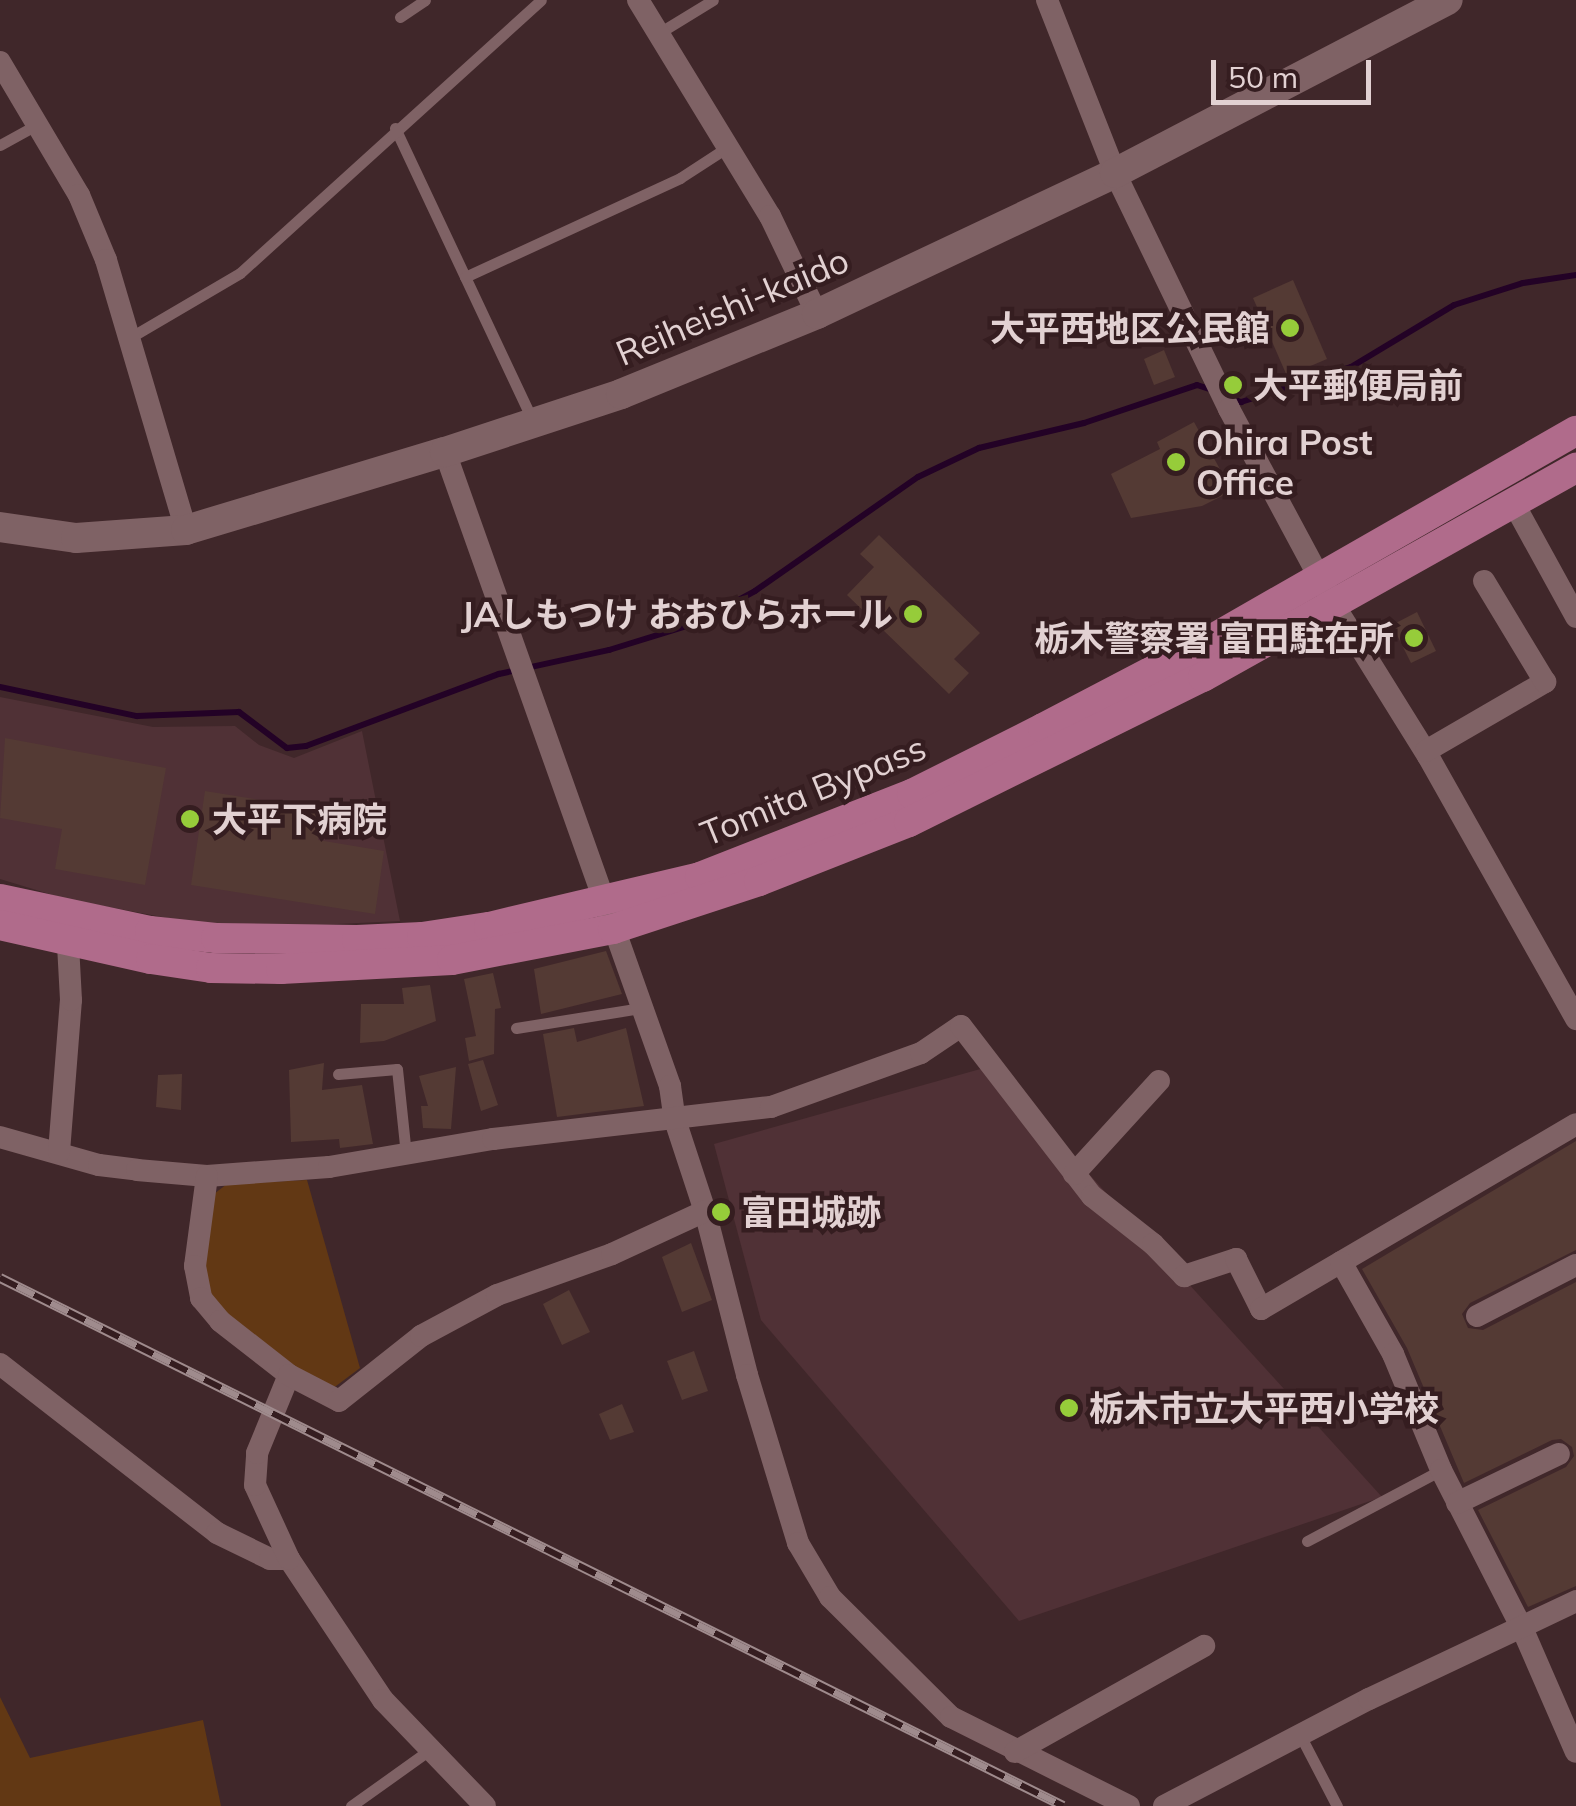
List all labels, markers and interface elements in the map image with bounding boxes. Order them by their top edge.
scale bar [1216,40,1376,102]
text: 50 m [1228,58,1298,96]
street label: Reiheishi-kaido [609,238,855,374]
place label: 大平西地区公民館 [990,307,1270,349]
marker: 大平西地区公民館 [1279,317,1301,339]
place label: 大平郵便局前 [1253,364,1463,406]
marker: 大平郵便局前 [1222,374,1244,396]
place label: Ohira Post Office [1196,421,1372,503]
marker: Ohira Post Office [1165,451,1187,473]
place label: JAしもつけ おおひらホール [459,593,893,635]
marker: JAしもつけ おおひらホール [902,603,924,625]
place label: 栃木警察署 富田駐在所 [1034,617,1394,659]
marker: 栃木警察署 富田駐在所 [1403,627,1425,649]
street label: Tomita Bypass [694,726,932,854]
place label: 大平下病院 [212,798,387,840]
marker: 大平下病院 [177,806,203,832]
place label: 富田城跡 [741,1191,881,1233]
marker: 富田城跡 [710,1201,732,1223]
place label: 栃木市立大平西小学校 [1089,1387,1439,1429]
marker: 栃木市立大平西小学校 [1058,1397,1080,1419]

